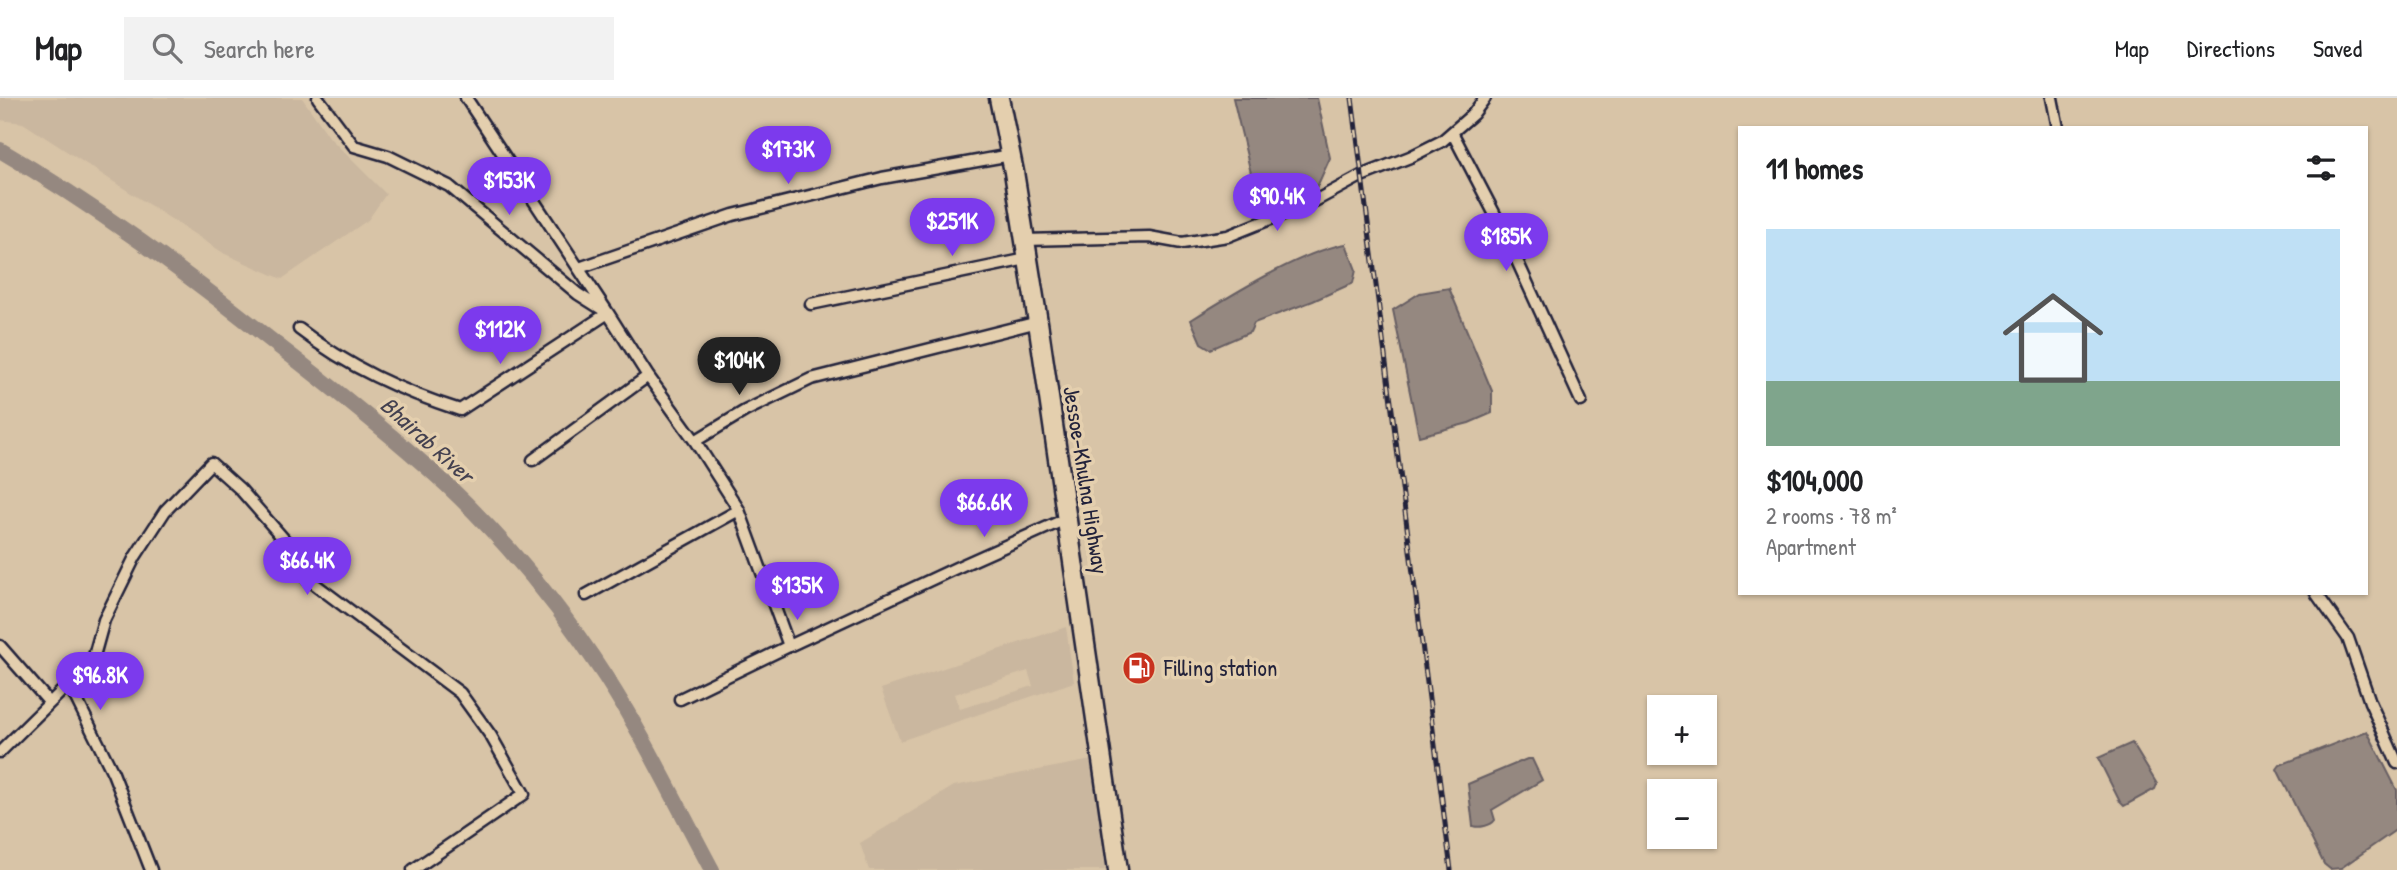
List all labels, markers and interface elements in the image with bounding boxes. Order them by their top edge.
search box [124,17,614,80]
text: Map [35,26,82,70]
icon: search [148,29,186,67]
text: Search here [204,31,315,66]
text: Map [2115,32,2149,64]
text: Directions [2187,32,2275,64]
text: Saved [2313,32,2362,64]
pin: $173K [739,126,837,186]
text: $173K [761,133,815,164]
text: 11 homes [1766,148,1863,188]
icon: filters [2302,149,2340,187]
pin: $153K [460,158,558,217]
text: $153K [483,164,535,195]
pin: $90.4K [1220,174,1334,233]
text: $90.4K [1249,180,1305,211]
pin: $251K [903,198,1001,258]
text: $251K [926,205,978,236]
pin: $185K [1457,214,1555,273]
text: $185K [1480,220,1532,251]
icon: home [1990,275,2116,401]
pin: $112K [451,306,549,366]
text: $112K [474,313,526,344]
pin: $104K [690,338,788,397]
text: $104K [714,344,764,375]
street label: Jessoe-Khulna Highway [1056,384,1117,576]
water label: Bhairab River [374,389,483,492]
text: $104,000 [1766,460,1863,500]
pin: $66.6K [927,480,1041,539]
text: $66.6K [956,486,1012,517]
text: 2 rooms · 78 m² [1766,500,1897,531]
text: Apartment [1766,531,1856,562]
pin: $66.4K [250,538,364,597]
text: $66.4K [279,544,335,575]
pin: $135K [748,562,846,622]
text: $135K [771,569,823,600]
fuel station icon: Filling station [1120,649,1158,687]
pin: $96.8K [43,652,157,712]
place label: Filling station [1163,652,1277,683]
text: $96.8K [72,659,128,690]
map controls [1647,695,1717,849]
button: + [1647,695,1717,765]
button: − [1647,779,1717,849]

